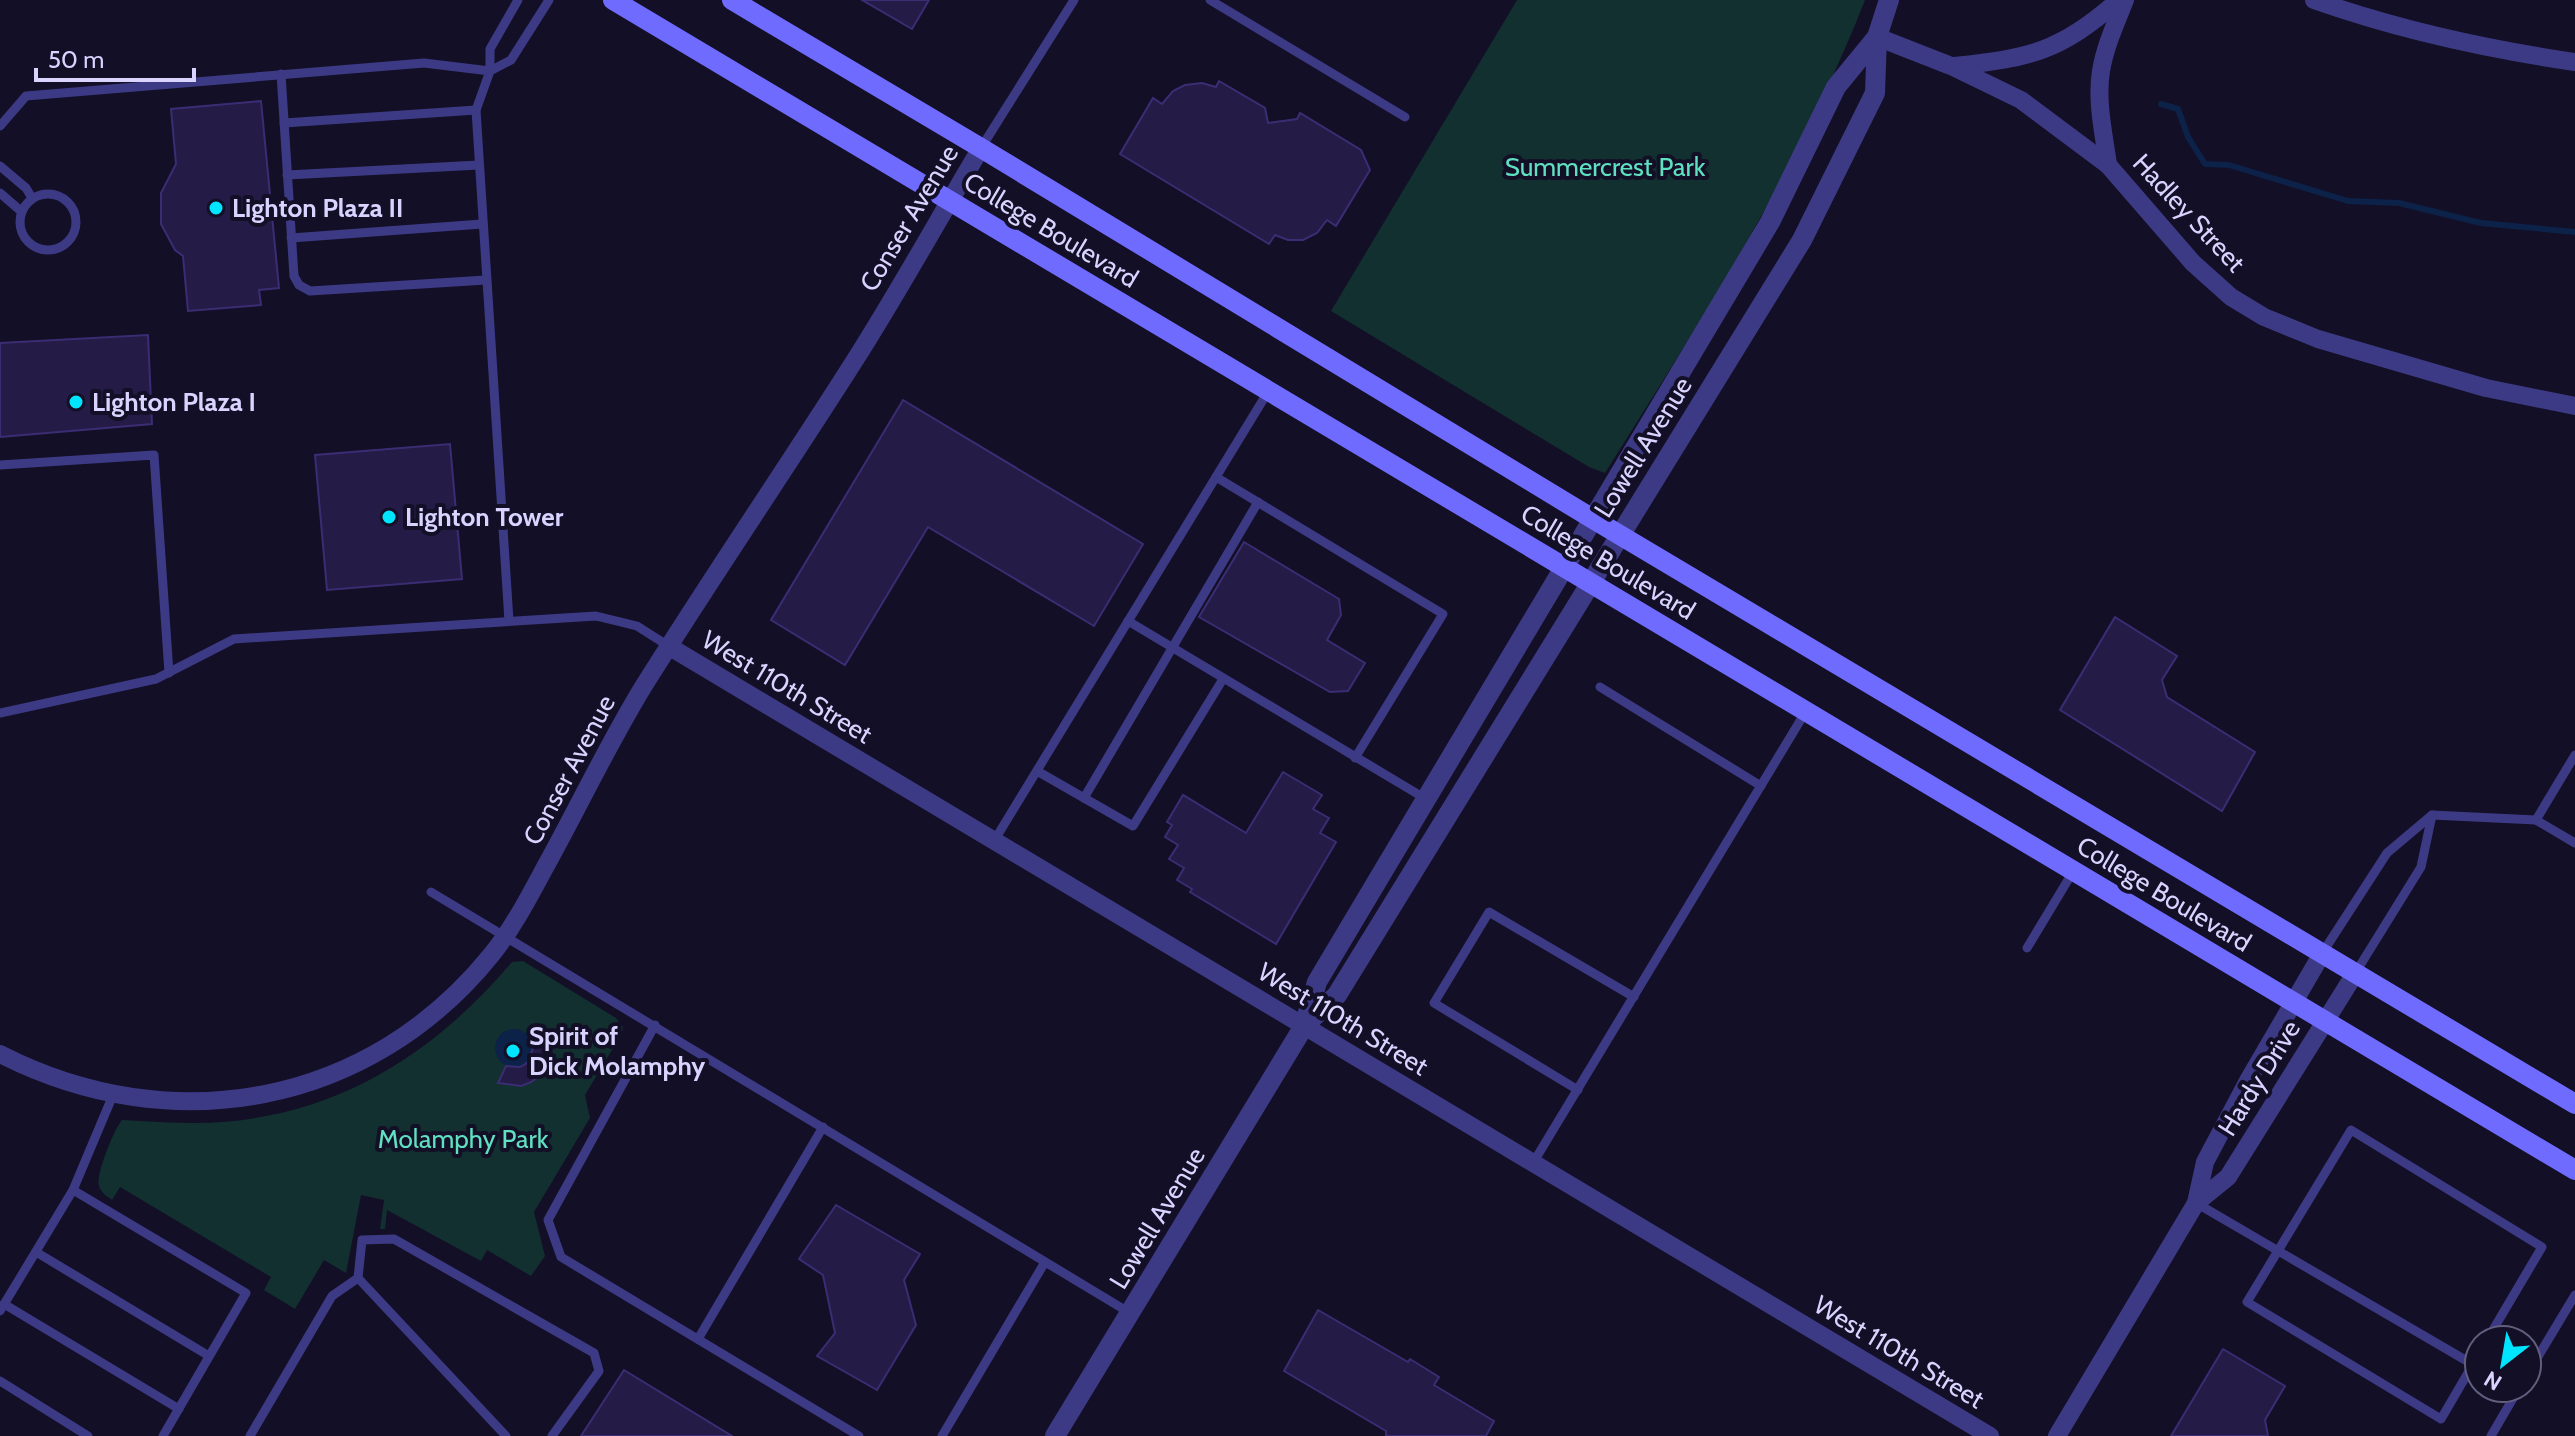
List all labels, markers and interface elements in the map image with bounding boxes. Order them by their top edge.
scale bar [36,32,194,82]
text: 50 m [48,45,104,74]
street label: Conser Avenue [853,139,965,297]
street label: Hadley Street [2126,147,2252,279]
park label: Summercrest Park [1505,151,1706,183]
street label: College Boulevard [958,165,1144,295]
place label: Lighton Plaza II [232,192,403,224]
marker: Lighton Plaza II [207,199,225,217]
street label: Lowell Avenue [1587,371,1699,523]
place label: Lighton Plaza I [92,386,256,418]
marker: Lighton Plaza I [67,393,85,411]
street label: College Boulevard [1515,497,1701,627]
place label: Lighton Tower [405,501,564,533]
marker: Lighton Tower [380,508,398,526]
street label: West 110th Street [696,624,878,751]
street label: Conser Avenue [516,690,622,850]
street label: College Boulevard [2071,829,2257,959]
street label: West 110th Street [1252,956,1434,1083]
street label: Hardy Drive [2211,1014,2307,1142]
place label: Spirit of Dick Molamphy [529,1020,705,1082]
marker: Spirit of Dick Molamphy [504,1042,522,1060]
park label: Molamphy Park [378,1123,549,1155]
street label: Lowell Avenue [1102,1141,1212,1295]
street label: West 110th Street [1808,1289,1990,1416]
north arrow [2463,1324,2543,1404]
text: N [2479,1365,2507,1396]

